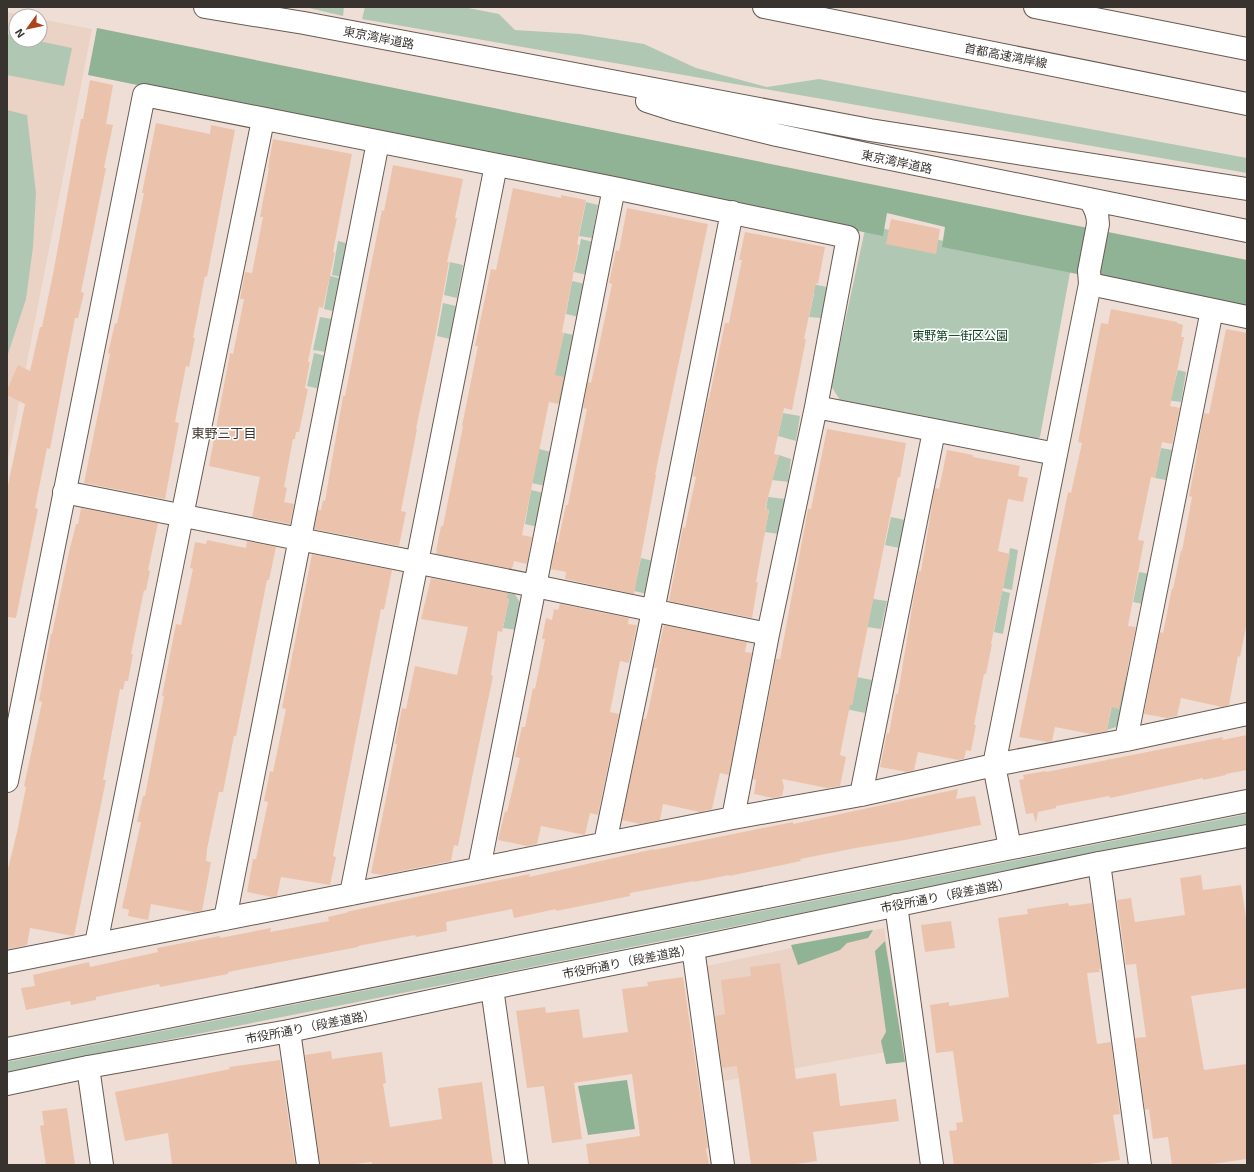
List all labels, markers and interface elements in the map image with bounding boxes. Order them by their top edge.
north arrow [8,8,48,48]
street label: 東京湾岸道路 [342,23,416,51]
text: N [12,27,27,41]
street label: 首都高速湾岸線 [963,40,1049,70]
street label: 東京湾岸道路 [860,147,934,175]
park label: 東野第一街区公園 [912,328,1008,342]
district label: 東野三丁目 [191,425,257,441]
street label: 市役所通り（段差道路） [879,876,1011,914]
street label: 市役所通り（段差道路） [561,942,693,980]
street label: 市役所通り（段差道路） [244,1007,376,1045]

